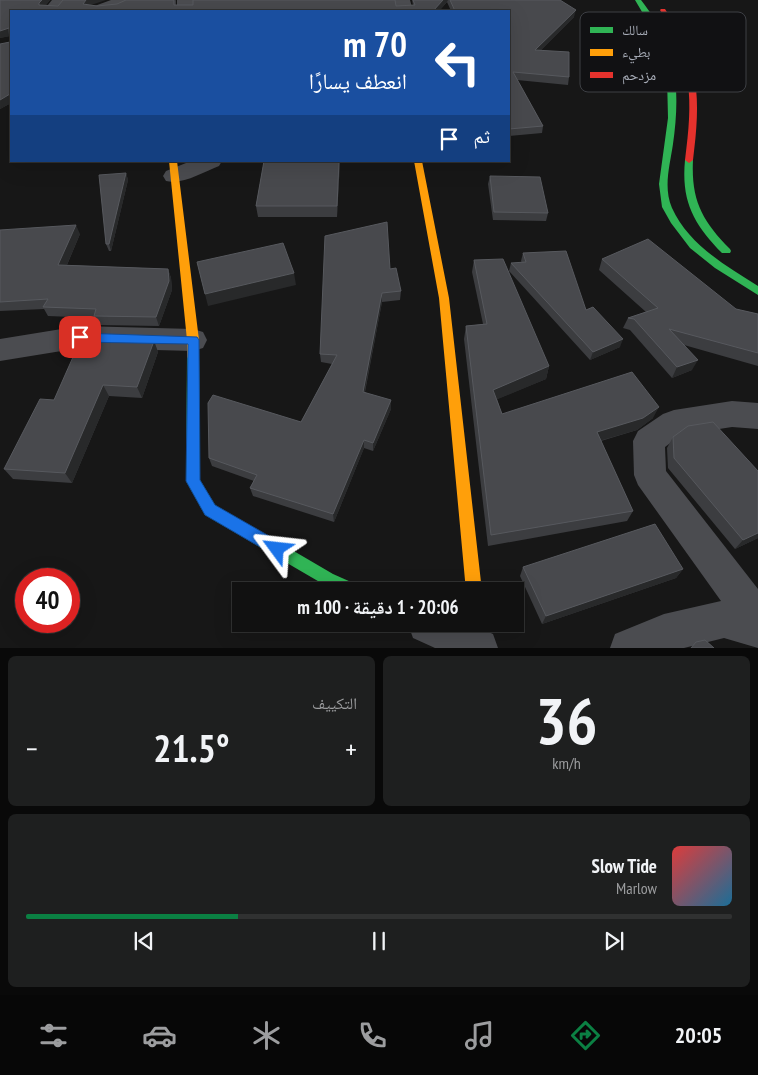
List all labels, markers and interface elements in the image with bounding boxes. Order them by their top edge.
legend [580,12,746,92]
text: 70 m [343,21,407,67]
text: سالك [622,21,648,39]
icon: left [425,30,490,95]
text: بطيء [622,43,651,64]
text: مزدحم [622,66,656,85]
text: انعطف يسارًا [309,67,407,95]
text: ثم [473,124,490,148]
icon: arrive [435,125,463,153]
pin [59,316,101,358]
icon: arrive [66,323,94,351]
position arrow [250,522,302,574]
speed limit sign: 40 [15,568,80,633]
text: 20:06 · 1 دقيقة · 100 m [297,595,459,619]
text: 36 [535,678,598,762]
text: التكييف [312,693,357,713]
text: 21.5° [153,723,230,772]
text: − [26,730,38,767]
text: + [345,730,357,767]
text: km/h [552,753,581,773]
text: Slow Tide [592,854,657,878]
text: Marlow [616,878,657,898]
icon: previous [130,927,158,955]
icon: pause [365,927,393,955]
icon: next [600,927,628,955]
icon: filters [36,1018,71,1053]
icon: car [142,1018,177,1053]
icon: climate [249,1018,284,1053]
icon: phone [355,1018,390,1053]
icon: music [462,1018,497,1053]
icon: directions [568,1018,603,1053]
text: 20:05 [675,1021,722,1049]

